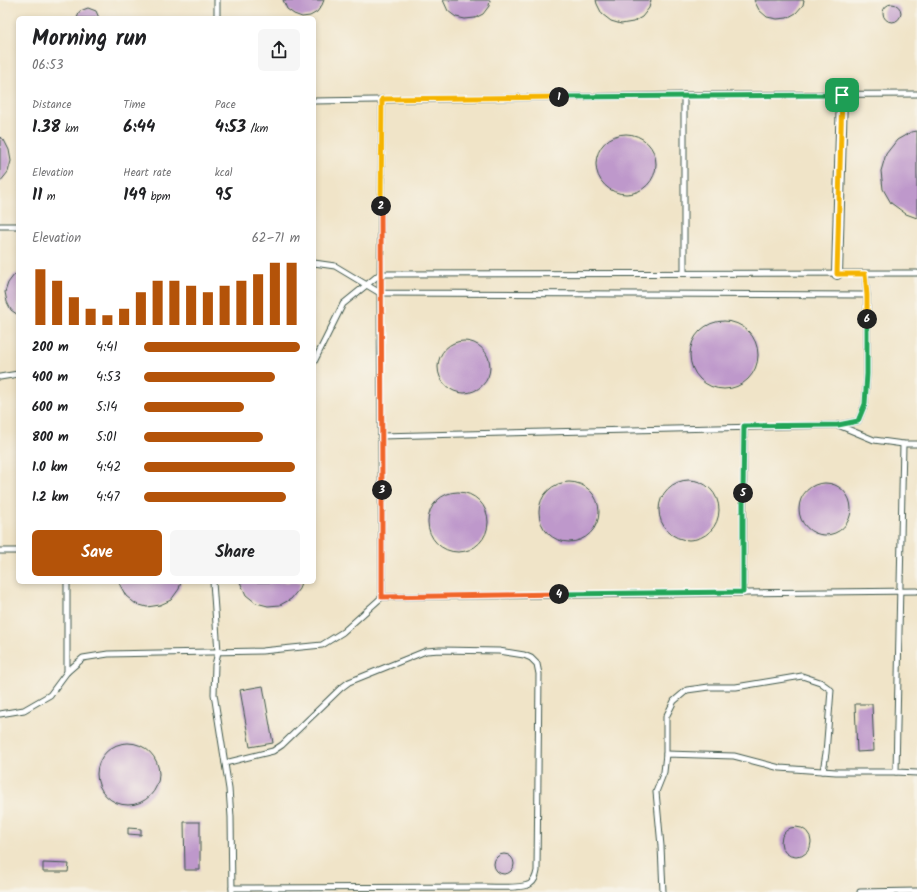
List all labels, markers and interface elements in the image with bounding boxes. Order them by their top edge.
text: Morning run [32,22,147,57]
button: share [258,29,300,71]
text: 06:53 [32,55,63,76]
pin [825,78,859,112]
icon: arrive [831,84,853,106]
pin: 1 [549,87,569,107]
text: 1 [557,88,561,106]
text: Distance [32,96,72,114]
text: Time [123,96,146,114]
text: Pace [215,96,236,114]
text: 1.38 [32,114,61,141]
text: 6:44 [123,114,155,141]
text: 4:53 [215,114,246,141]
text: km [61,120,79,138]
text: /km [246,120,268,138]
text: Elevation [32,164,74,182]
text: Heart rate [123,164,171,182]
text: kcal [215,164,233,182]
text: 11 [32,182,42,209]
text: 149 [123,182,146,209]
text: 95 [215,182,232,209]
text: m [42,188,55,206]
text: bpm [146,188,171,206]
pin: 2 [371,196,391,216]
text: 2 [378,197,384,215]
text: Elevation [32,228,81,249]
text: 62–71 m [252,228,300,249]
pin: 6 [857,309,877,329]
text: 6 [864,310,870,328]
text: 200 m [32,337,69,358]
text: 4:41 [96,337,118,358]
text: 400 m [32,367,68,388]
text: 4:53 [96,367,121,388]
text: 600 m [32,397,68,418]
text: 5:14 [96,397,117,418]
text: 800 m [32,427,69,448]
text: 5:01 [96,427,117,448]
text: 1.0 km [32,457,68,478]
text: 4:42 [96,457,121,478]
pin: 3 [372,480,392,500]
text: 3 [379,481,385,499]
pin: 5 [733,483,753,503]
text: 5 [740,484,746,502]
text: 1.2 km [32,487,69,508]
text: 4:47 [96,487,120,508]
button: Save [32,530,162,576]
button: Share [170,530,300,576]
pin: 4 [549,584,569,604]
text: 4 [556,585,562,603]

